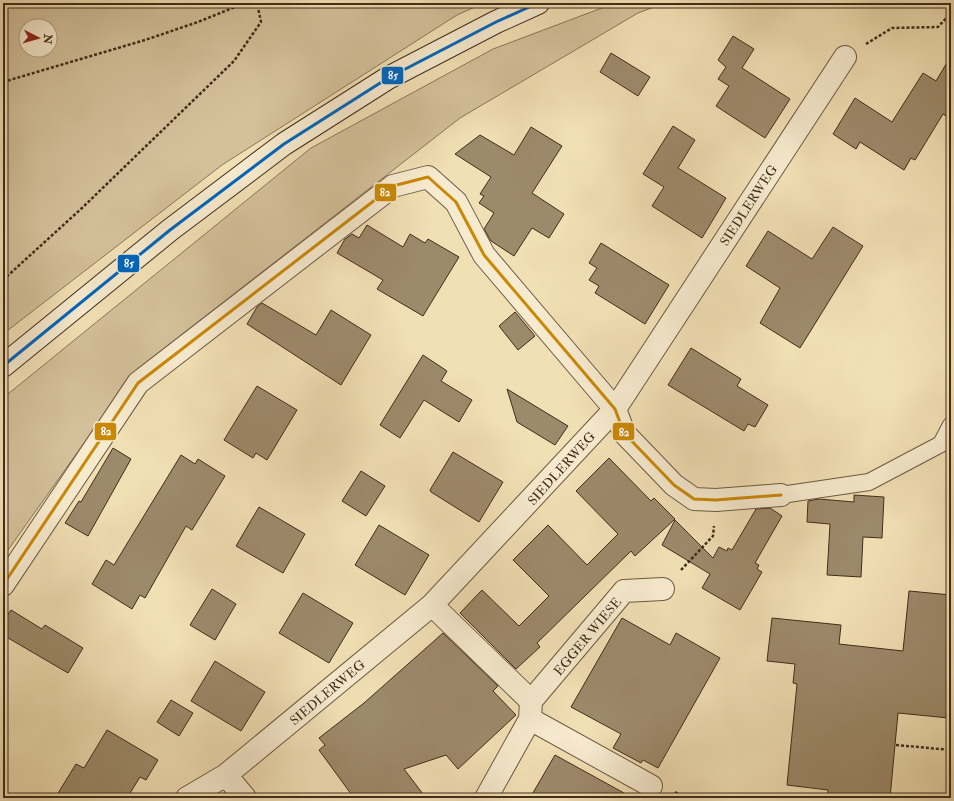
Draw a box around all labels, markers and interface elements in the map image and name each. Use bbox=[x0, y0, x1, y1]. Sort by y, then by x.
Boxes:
north arrow bbox=[18, 18, 58, 58]
text: N bbox=[40, 32, 55, 46]
line badge: 85 bbox=[381, 66, 404, 85]
text: 85 bbox=[388, 69, 398, 82]
street label: SIEDLERWEG bbox=[717, 162, 781, 249]
line badge: 82 bbox=[374, 183, 397, 202]
text: 82 bbox=[380, 186, 391, 199]
line badge: 85 bbox=[117, 254, 140, 273]
text: 85 bbox=[124, 257, 134, 270]
line badge: 82 bbox=[94, 422, 117, 441]
line badge: 82 bbox=[612, 422, 635, 441]
text: 82 bbox=[101, 425, 112, 438]
text: 82 bbox=[619, 426, 630, 439]
street label: SIEDLERWEG bbox=[525, 429, 599, 509]
street label: EGGER WIESE bbox=[550, 594, 625, 679]
street label: SIEDLERWEG bbox=[287, 657, 369, 729]

